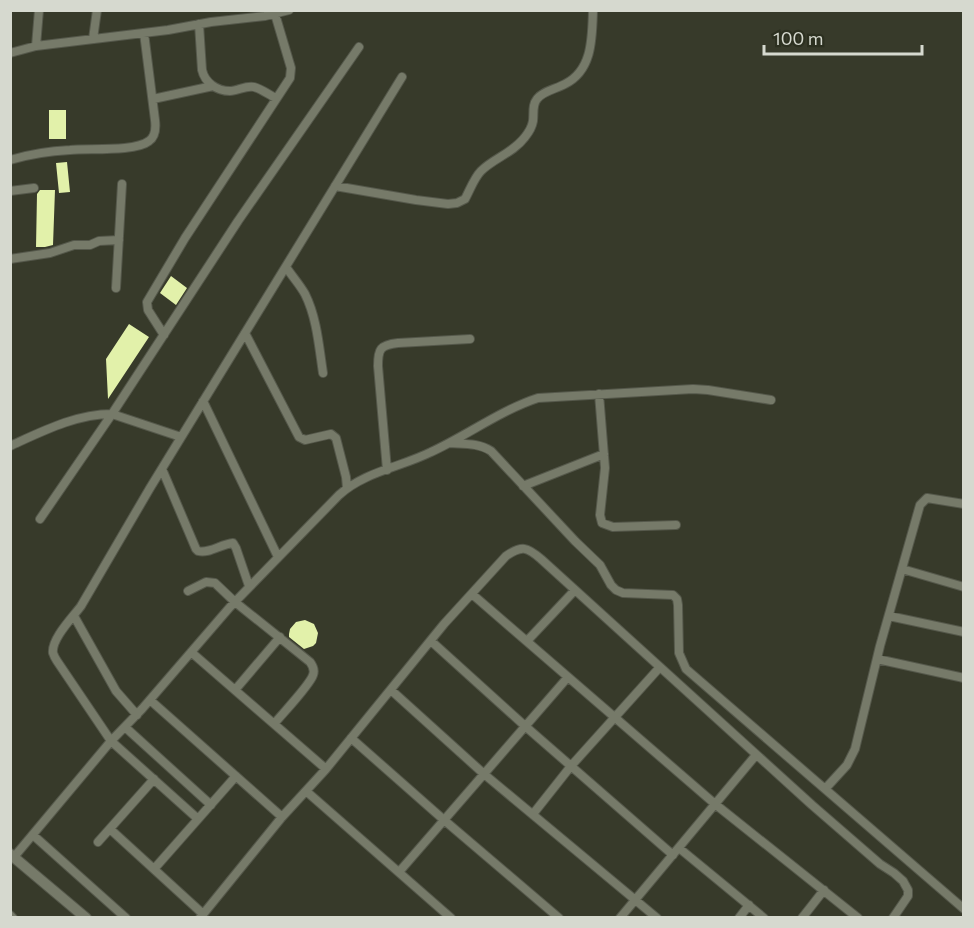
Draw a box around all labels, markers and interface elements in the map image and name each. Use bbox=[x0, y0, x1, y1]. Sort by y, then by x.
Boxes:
scale bar bbox=[764, 18, 922, 56]
text: 100 m bbox=[773, 27, 823, 49]

